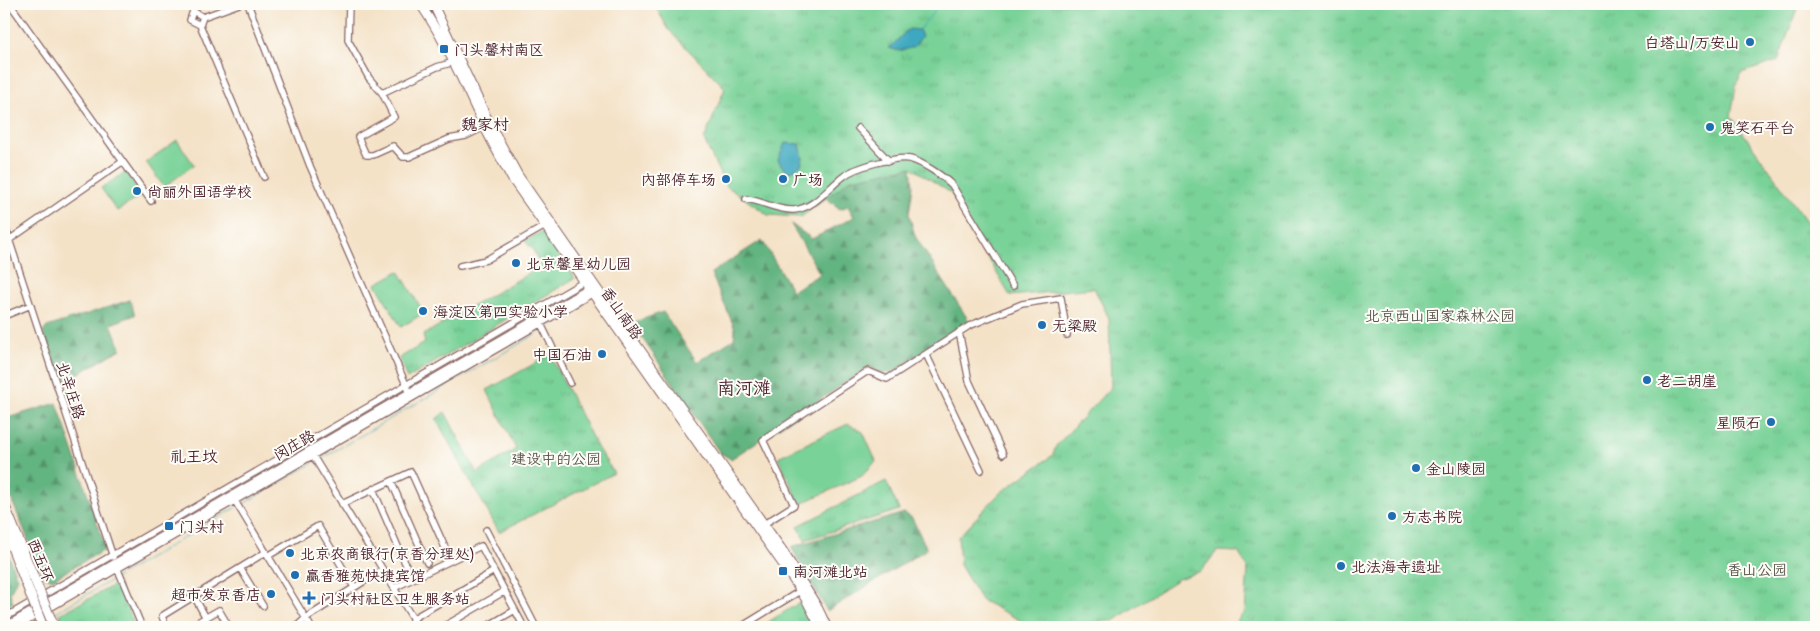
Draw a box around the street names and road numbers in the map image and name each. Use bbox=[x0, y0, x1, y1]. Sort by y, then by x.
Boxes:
street label: 香山南路 bbox=[597, 283, 647, 343]
street label: 北辛庄路 bbox=[53, 359, 89, 421]
street label: 闵庄路 bbox=[270, 426, 318, 464]
street label: 西五环 bbox=[24, 536, 58, 584]

